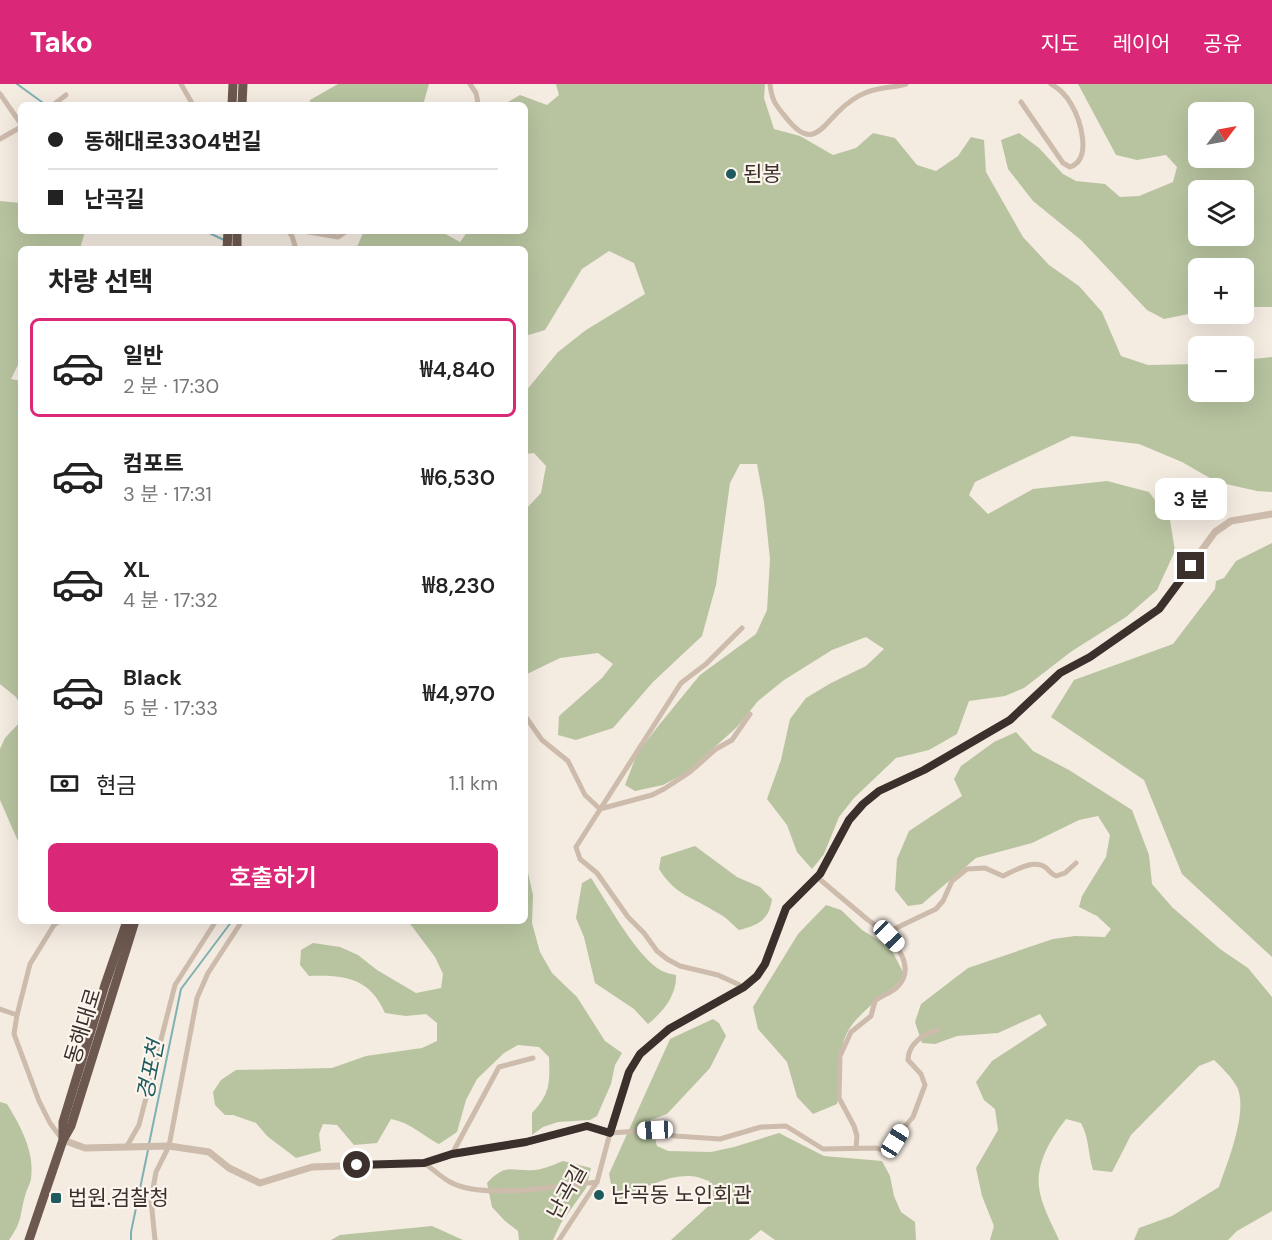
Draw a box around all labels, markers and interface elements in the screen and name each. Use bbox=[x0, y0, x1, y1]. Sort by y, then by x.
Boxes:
text: Tako bbox=[30, 24, 93, 61]
text: 지도 bbox=[1041, 30, 1079, 58]
text: 레이어 bbox=[1112, 30, 1170, 58]
text: 공유 bbox=[1203, 30, 1242, 58]
north arrow bbox=[1188, 102, 1254, 168]
map controls bbox=[1188, 102, 1254, 402]
text: 동해대로3304번길 bbox=[84, 127, 262, 156]
place label: 된봉 bbox=[743, 160, 782, 188]
marker: 된봉 bbox=[724, 167, 738, 181]
button: layers bbox=[1188, 180, 1254, 246]
text: 난곡길 bbox=[84, 185, 145, 214]
button: + bbox=[1188, 258, 1254, 324]
text: 차량 선택 bbox=[48, 264, 154, 299]
button: − bbox=[1188, 336, 1254, 402]
icon: car bbox=[51, 341, 105, 395]
text: 일반 bbox=[123, 341, 163, 370]
text: ₩4,840 bbox=[420, 355, 495, 384]
text: 2 분 · 17:30 bbox=[123, 373, 219, 399]
icon: car bbox=[51, 449, 105, 503]
text: 컴포트 bbox=[123, 449, 184, 478]
text: ₩6,530 bbox=[421, 463, 495, 492]
callout: 3 분 bbox=[1155, 479, 1227, 521]
text: 3 분 · 17:31 bbox=[123, 481, 212, 507]
text: 3 분 bbox=[1173, 486, 1209, 512]
route end bbox=[1177, 552, 1204, 579]
text: XL bbox=[123, 555, 150, 584]
icon: car bbox=[51, 557, 105, 611]
text: ₩8,230 bbox=[422, 571, 495, 600]
text: 4 분 · 17:32 bbox=[123, 587, 218, 613]
text: Black bbox=[123, 663, 182, 692]
icon: car bbox=[51, 665, 105, 719]
text: ₩4,970 bbox=[423, 679, 495, 708]
text: 5 분 · 17:33 bbox=[123, 695, 218, 721]
icon: cash bbox=[48, 767, 81, 800]
text: 1.1 km bbox=[449, 770, 498, 796]
text: 현금 bbox=[96, 771, 136, 800]
button: 호출하기 bbox=[48, 843, 498, 912]
car bbox=[870, 917, 908, 955]
street label: 동해대로 bbox=[58, 985, 108, 1067]
water label: 경포천 bbox=[130, 1035, 171, 1103]
car bbox=[637, 1120, 673, 1140]
car bbox=[878, 1121, 912, 1161]
route start bbox=[343, 1151, 370, 1178]
street label: 난곡길 bbox=[541, 1160, 593, 1224]
place label: 난곡동 노인회관 bbox=[611, 1181, 752, 1209]
place label: 법원.검찰청 bbox=[68, 1184, 169, 1212]
marker: 난곡동 노인회관 bbox=[592, 1188, 606, 1202]
marker: 법원.검찰청 bbox=[49, 1191, 63, 1205]

